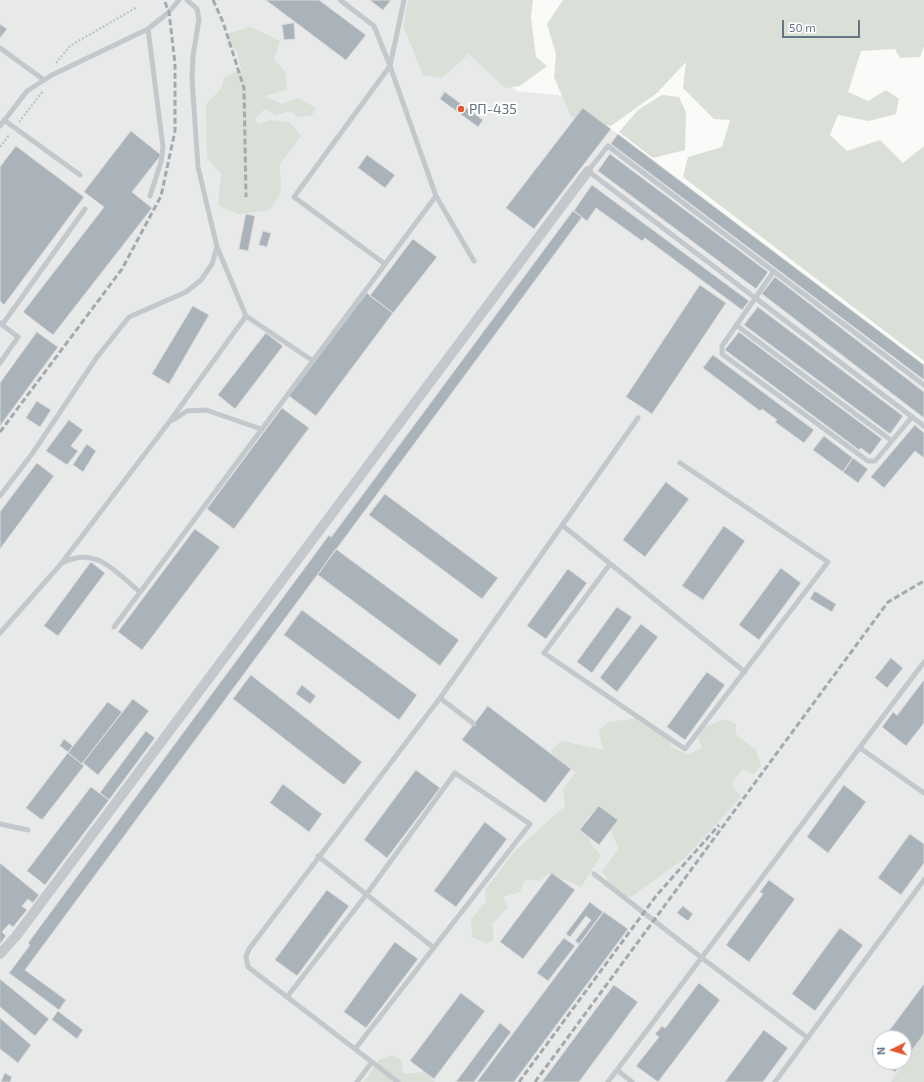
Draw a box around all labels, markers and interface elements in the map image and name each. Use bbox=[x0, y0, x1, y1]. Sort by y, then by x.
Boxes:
scale bar bbox=[784, 12, 862, 38]
text: 50 m bbox=[789, 20, 816, 34]
place label: РП-435 bbox=[469, 101, 517, 117]
marker: РП-435 bbox=[456, 104, 466, 114]
north arrow bbox=[872, 1030, 912, 1070]
text: N bbox=[874, 1046, 887, 1056]

